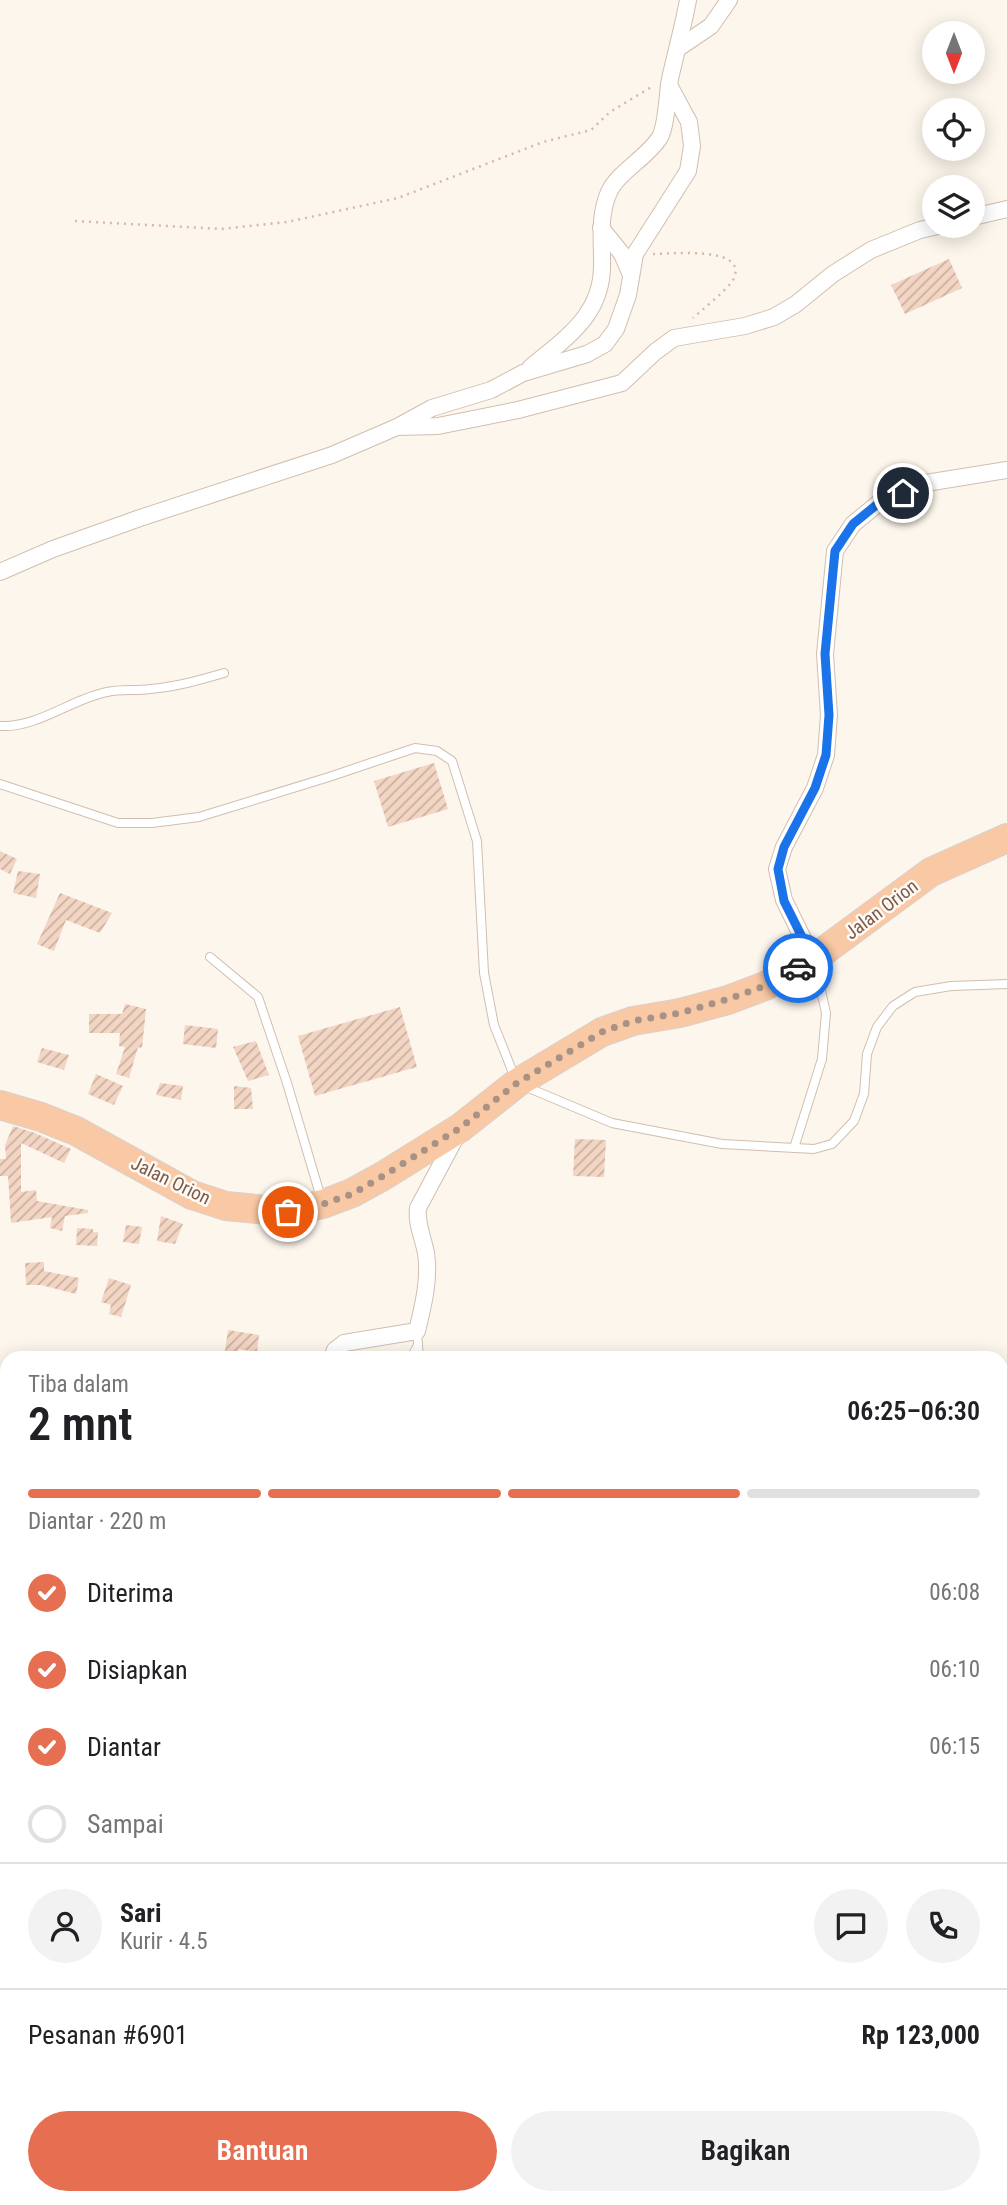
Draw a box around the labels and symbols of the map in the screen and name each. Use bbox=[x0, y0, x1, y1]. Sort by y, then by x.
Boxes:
north arrow bbox=[922, 21, 985, 84]
pin bbox=[873, 463, 933, 523]
street label: Jalan Orion bbox=[840, 874, 922, 944]
courier bbox=[763, 933, 833, 1003]
street label: Jalan Orion bbox=[127, 1151, 214, 1210]
pin bbox=[258, 1182, 318, 1242]

